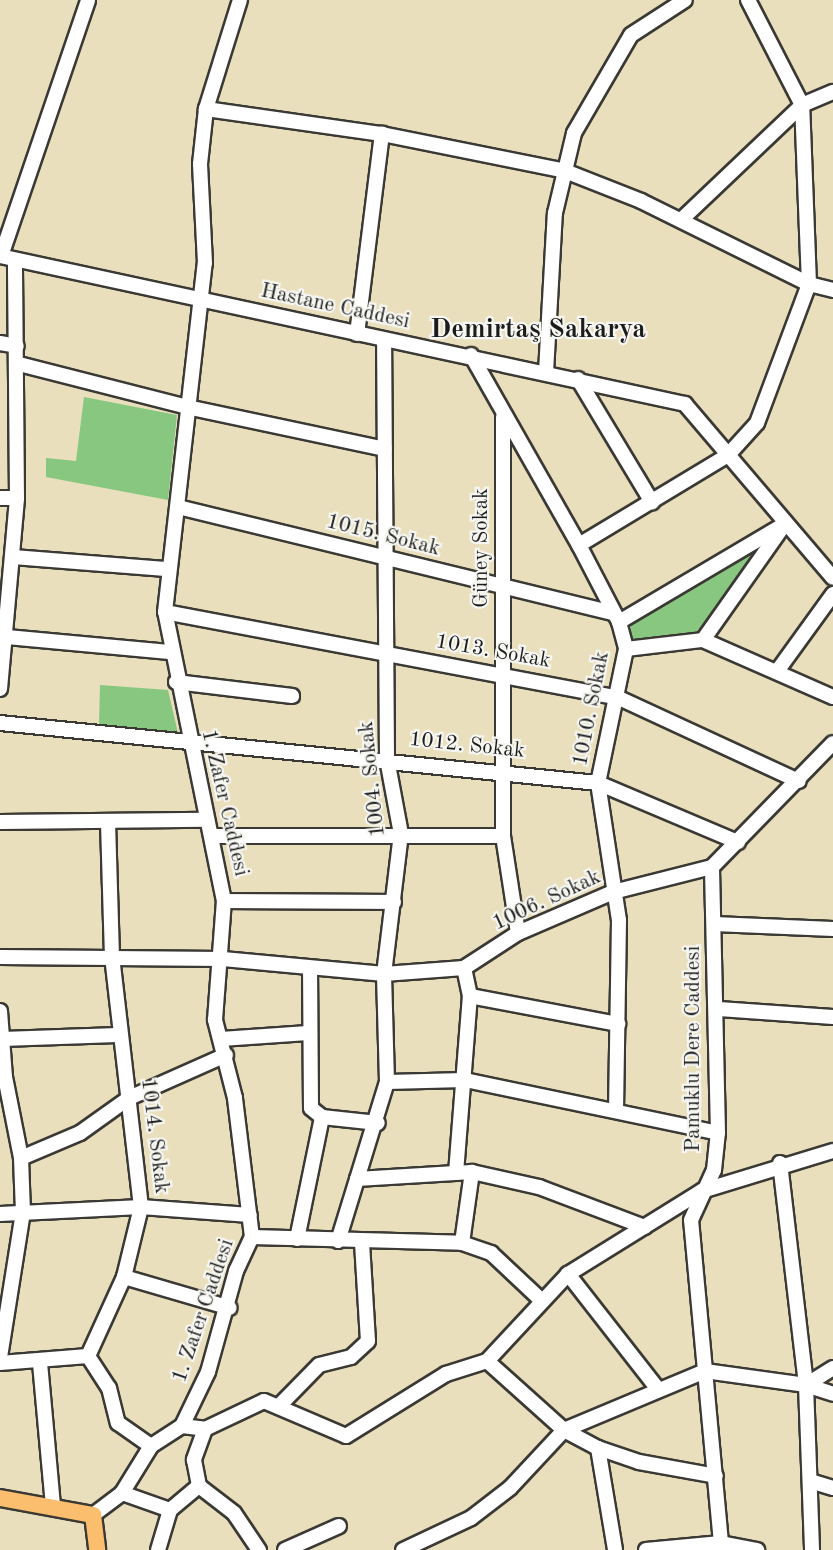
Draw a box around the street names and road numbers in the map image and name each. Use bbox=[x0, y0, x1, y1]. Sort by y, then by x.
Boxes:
street label: Hastane Caddesi bbox=[258, 279, 412, 335]
street label: Güney Sokak bbox=[469, 488, 495, 608]
street label: 1015. Sokak bbox=[324, 510, 442, 562]
street label: 1013. Sokak bbox=[434, 630, 552, 674]
street label: 1010. Sokak bbox=[569, 650, 615, 768]
street label: 1004. Sokak bbox=[354, 720, 392, 838]
street label: 1. Zafer Caddesi bbox=[195, 727, 253, 879]
street label: 1012. Sokak bbox=[408, 727, 526, 765]
street label: 1006. Sokak bbox=[489, 865, 605, 937]
street label: Pamuklu Dere Caddesi bbox=[681, 946, 707, 1152]
street label: 1014. Sokak bbox=[134, 1077, 174, 1195]
street label: 1. Zafer Caddesi bbox=[168, 1236, 240, 1386]

